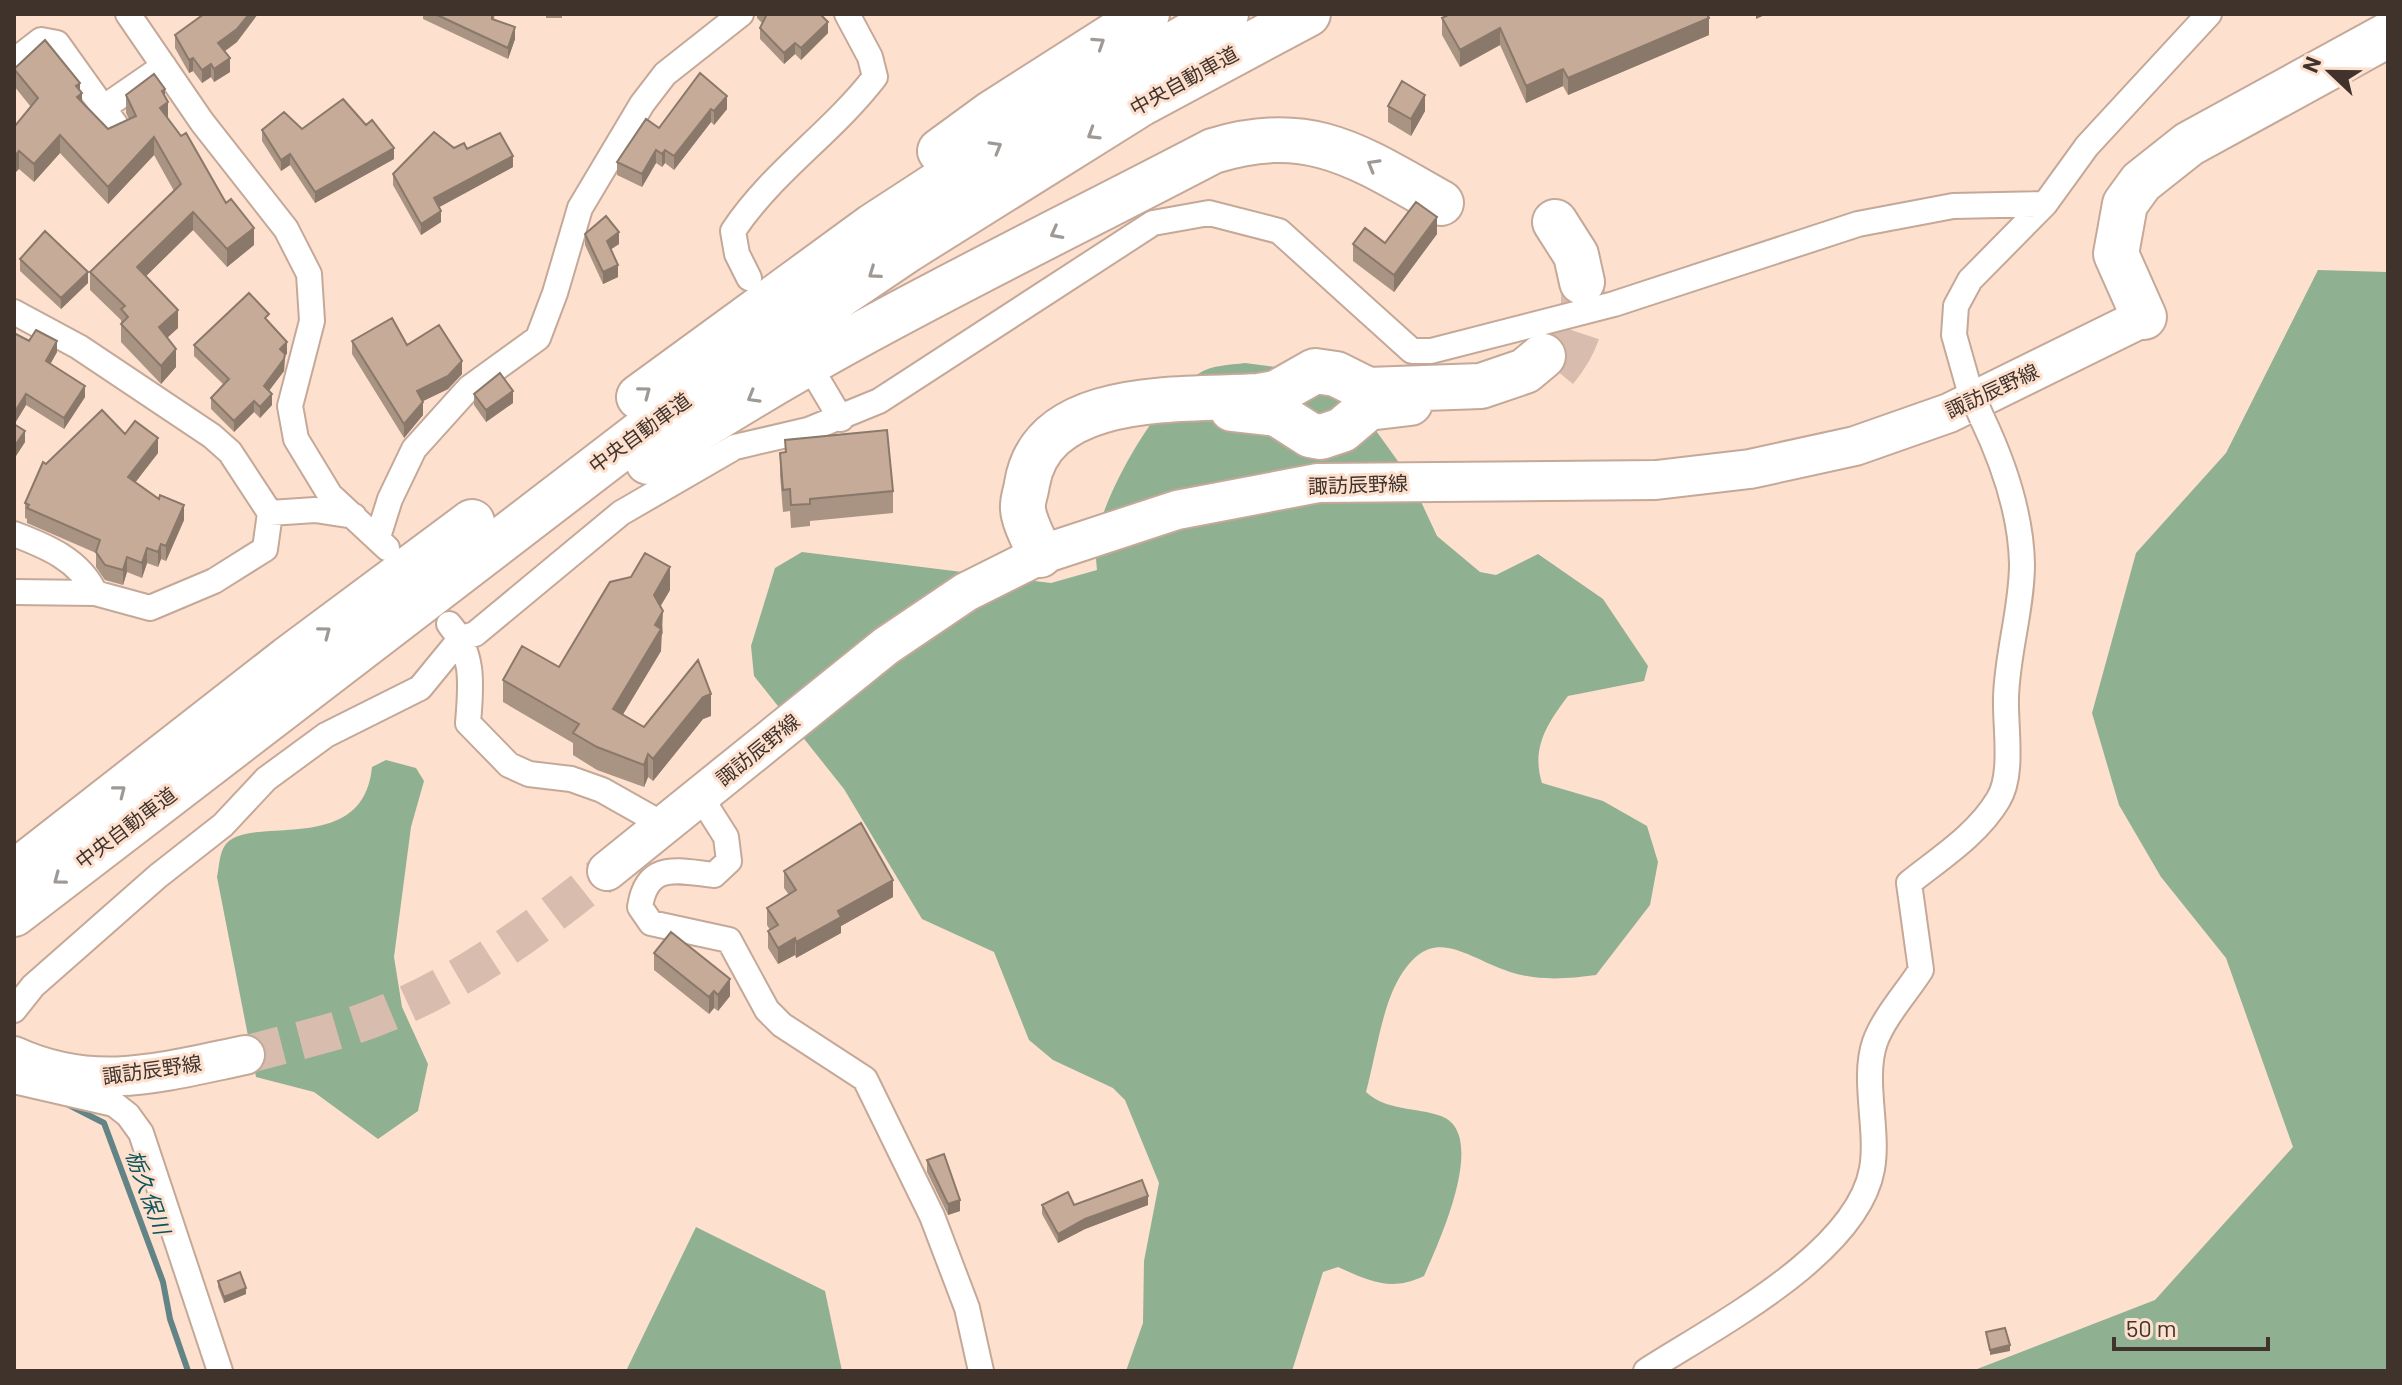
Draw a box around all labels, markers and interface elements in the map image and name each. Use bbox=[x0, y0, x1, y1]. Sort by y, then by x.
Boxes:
north arrow bbox=[2290, 32, 2370, 112]
one-way arrow bbox=[1090, 38, 1104, 53]
street label: 中央自動車道 bbox=[1125, 41, 1242, 120]
text: N bbox=[2296, 52, 2325, 76]
one-way arrow bbox=[1087, 124, 1102, 139]
one-way arrow bbox=[987, 141, 1002, 157]
one-way arrow bbox=[1367, 159, 1382, 175]
one-way arrow bbox=[1049, 224, 1064, 239]
one-way arrow bbox=[868, 263, 882, 278]
street label: 諏訪辰野線 bbox=[1941, 358, 2042, 422]
street label: 中央自動車道 bbox=[584, 387, 695, 477]
one-way arrow bbox=[747, 387, 762, 403]
one-way arrow bbox=[637, 388, 651, 402]
street label: 諏訪辰野線 bbox=[1308, 470, 1408, 498]
one-way arrow bbox=[316, 627, 331, 641]
street label: 諏訪辰野線 bbox=[711, 708, 804, 790]
street label: 中央自動車道 bbox=[70, 782, 181, 873]
one-way arrow bbox=[111, 786, 125, 801]
one-way arrow bbox=[53, 870, 68, 884]
street label: 諏訪辰野線 bbox=[101, 1050, 203, 1088]
water label: 栃久保川 bbox=[122, 1146, 177, 1239]
scale bar bbox=[2114, 1301, 2268, 1351]
text: 50 m bbox=[2126, 1313, 2177, 1342]

